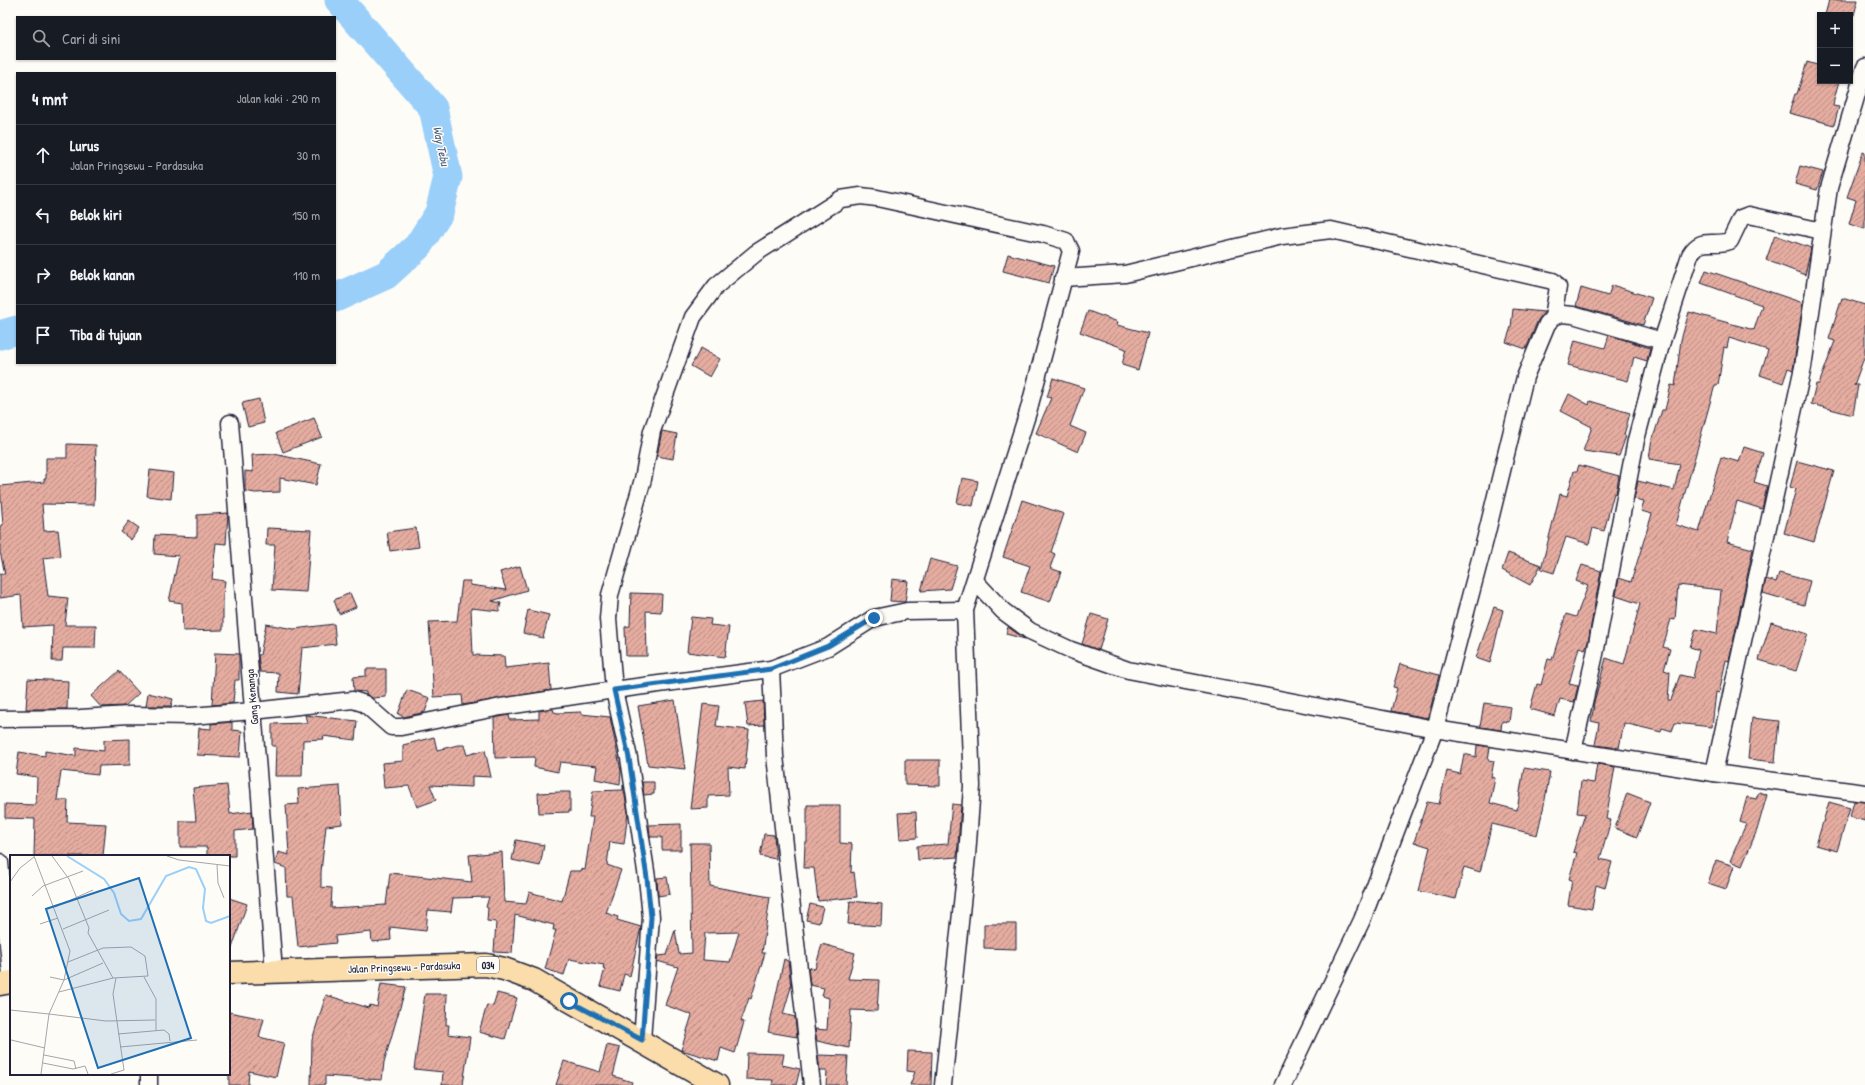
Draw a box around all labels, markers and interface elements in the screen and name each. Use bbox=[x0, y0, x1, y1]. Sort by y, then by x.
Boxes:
map controls bbox=[1817, 12, 1853, 84]
button: + bbox=[1817, 12, 1853, 48]
search box bbox=[16, 16, 336, 60]
icon: search bbox=[30, 27, 52, 49]
text: Cari di sini bbox=[62, 28, 121, 49]
button: − bbox=[1817, 48, 1853, 84]
text: 4 mnt bbox=[32, 87, 67, 110]
text: Jalan kaki · 290 m bbox=[237, 89, 320, 107]
water label: Way Tebu bbox=[429, 125, 454, 168]
text: Lurus bbox=[70, 135, 99, 156]
icon: ahead bbox=[32, 144, 54, 166]
text: 30 m bbox=[297, 146, 320, 164]
text: Jalan Pringsewu - Pardasuka bbox=[70, 156, 203, 174]
icon: left bbox=[32, 204, 54, 226]
text: Belok kiri bbox=[70, 204, 122, 225]
text: 150 m bbox=[292, 206, 320, 224]
icon: right bbox=[32, 264, 54, 286]
text: Belok kanan bbox=[70, 264, 135, 285]
text: 110 m bbox=[293, 266, 320, 284]
icon: arrive bbox=[32, 324, 54, 346]
text: Tiba di tujuan bbox=[70, 324, 142, 345]
route end bbox=[865, 609, 883, 627]
street label: Gang Kenanga bbox=[243, 668, 261, 725]
inset map bbox=[10, 855, 230, 1075]
road number: 034 bbox=[477, 957, 499, 973]
street label: Jalan Pringsewu - Pardasuka bbox=[348, 958, 461, 976]
route start bbox=[560, 992, 578, 1010]

